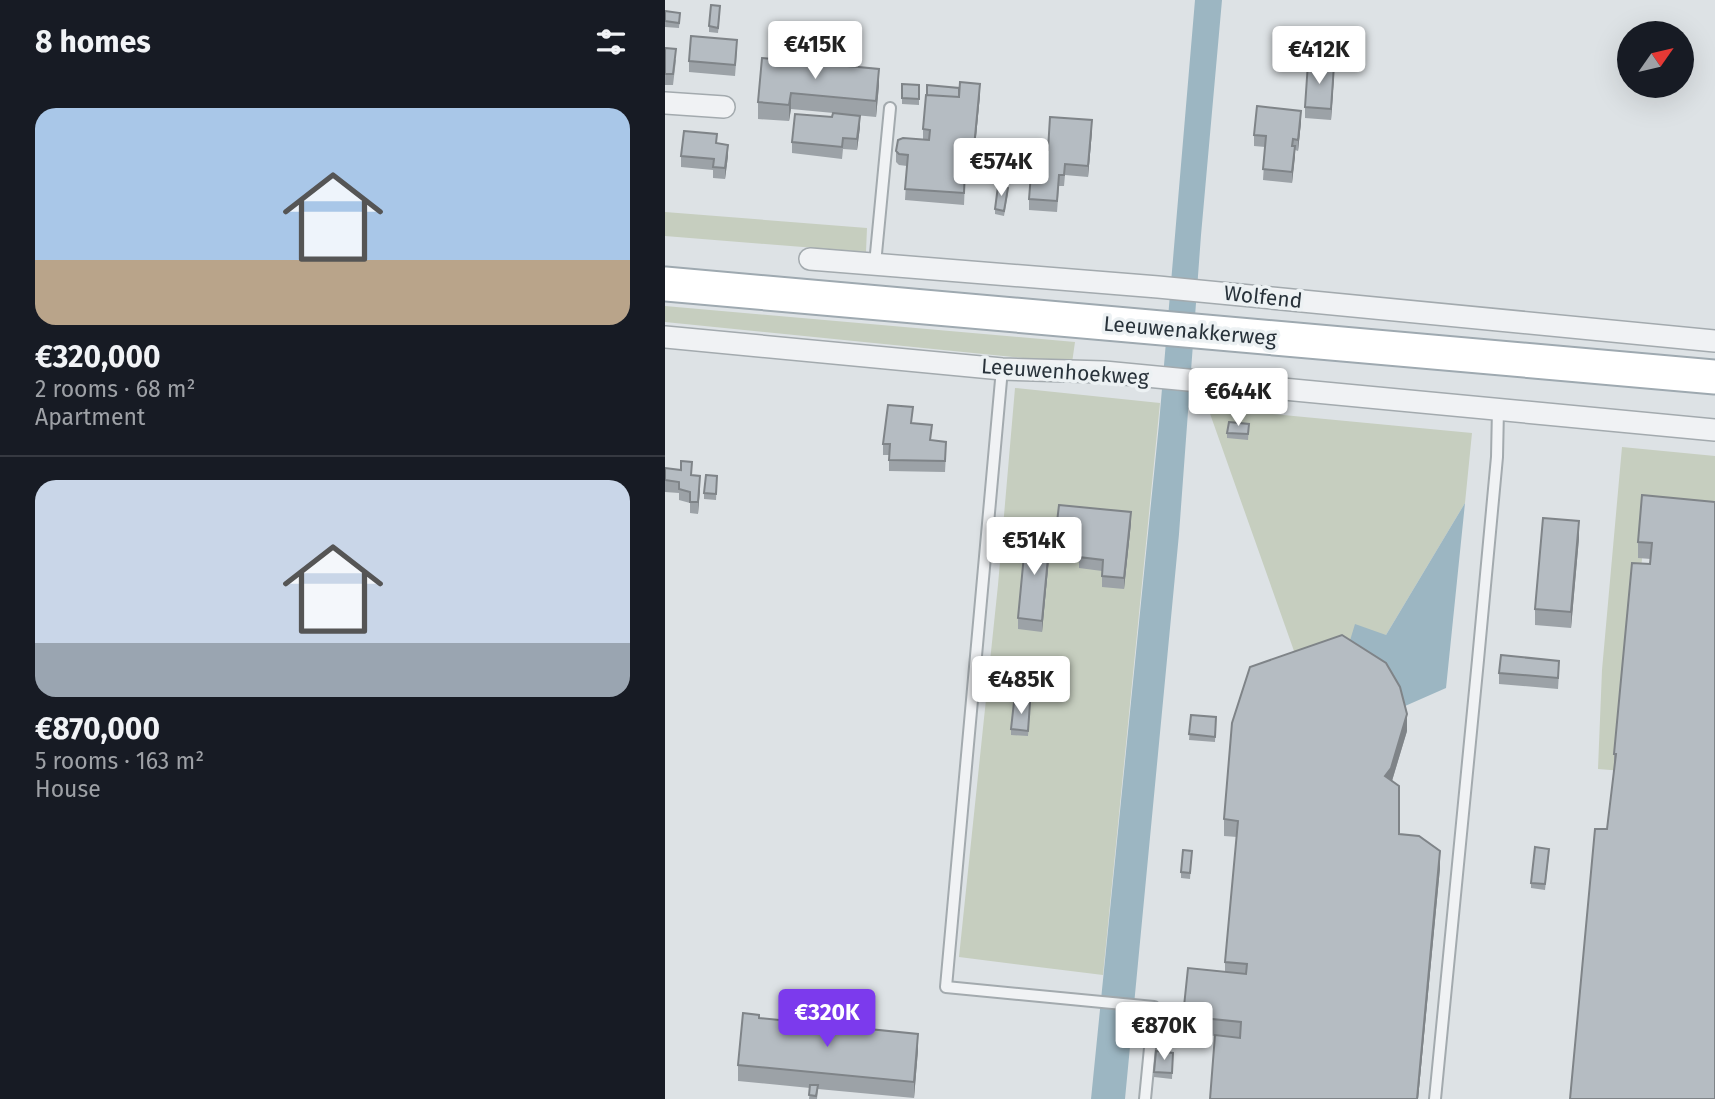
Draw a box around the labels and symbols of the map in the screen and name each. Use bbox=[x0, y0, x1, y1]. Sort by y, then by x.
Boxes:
north arrow bbox=[1617, 21, 1694, 98]
pin: €415K bbox=[766, 22, 864, 81]
pin: €412K bbox=[1270, 27, 1368, 86]
pin: €574K bbox=[952, 138, 1050, 198]
street label: Wolfend bbox=[1223, 280, 1303, 314]
street label: Leeuwenakkerweg bbox=[1102, 310, 1278, 352]
street label: Leeuwenhoekweg bbox=[980, 353, 1150, 391]
pin: €644K bbox=[1189, 368, 1287, 428]
pin: €514K bbox=[985, 518, 1083, 577]
pin: €485K bbox=[972, 656, 1070, 716]
pin: €320K bbox=[778, 990, 876, 1049]
pin: €870K bbox=[1115, 1002, 1213, 1062]

